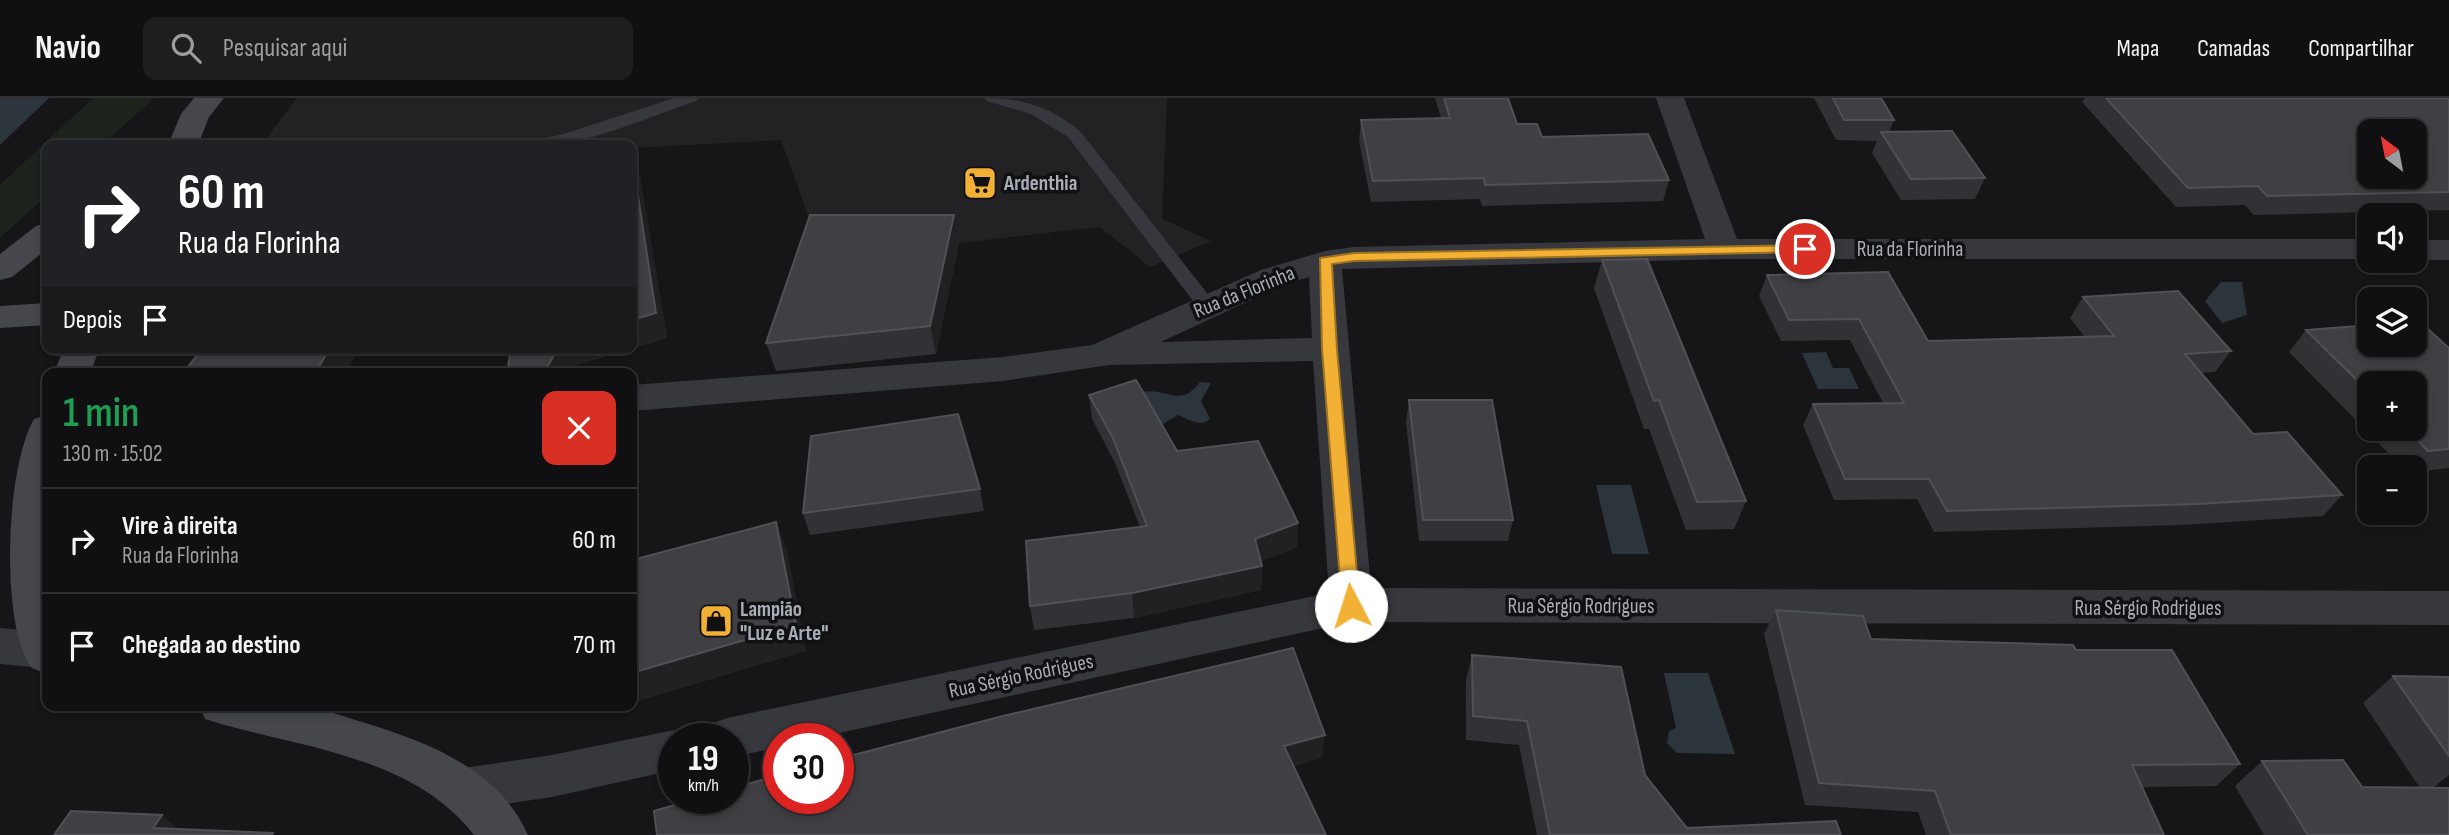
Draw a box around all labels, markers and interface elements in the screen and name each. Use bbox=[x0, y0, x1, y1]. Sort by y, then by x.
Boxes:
search box bbox=[143, 17, 633, 80]
text: Navio bbox=[35, 28, 101, 68]
icon: search bbox=[167, 29, 205, 67]
text: Pesquisar aqui bbox=[223, 33, 347, 64]
text: Mapa bbox=[2117, 34, 2159, 63]
text: Camadas bbox=[2197, 34, 2270, 63]
text: Compartilhar bbox=[2308, 34, 2414, 63]
north arrow bbox=[2357, 119, 2427, 189]
map controls bbox=[2357, 119, 2427, 525]
text: 60 m bbox=[178, 164, 265, 223]
supermarket icon: Ardenthia bbox=[961, 164, 999, 202]
icon: right bbox=[63, 168, 154, 259]
place label: Ardenthia bbox=[1003, 171, 1077, 196]
button: sound bbox=[2357, 203, 2427, 273]
pin bbox=[1775, 219, 1835, 279]
text: Rua da Florinha bbox=[178, 224, 341, 263]
icon: arrive bbox=[1786, 230, 1824, 268]
street label: Rua da Florinha bbox=[1857, 237, 1963, 262]
street label: Rua da Florinha bbox=[1190, 260, 1298, 324]
button: layers bbox=[2357, 287, 2427, 357]
icon: arrive bbox=[136, 301, 174, 339]
text: Depois bbox=[63, 305, 122, 336]
button: + bbox=[2357, 371, 2427, 441]
text: 1 min bbox=[63, 388, 139, 439]
button: close bbox=[542, 391, 616, 465]
text: 130 m · 15:02 bbox=[63, 440, 163, 468]
button: − bbox=[2357, 455, 2427, 525]
text: Vire à direita bbox=[122, 511, 238, 542]
icon: right bbox=[63, 522, 101, 560]
text: 60 m bbox=[572, 525, 616, 556]
text: Rua da Florinha bbox=[122, 542, 239, 570]
position arrow bbox=[1314, 569, 1388, 643]
street label: Rua Sérgio Rodrigues bbox=[1507, 594, 1655, 619]
street label: Rua Sérgio Rodrigues bbox=[2074, 596, 2222, 621]
place label: Lampião "Luz e Arte" bbox=[740, 597, 828, 646]
shop icon: Lampião "Luz e Arte" bbox=[697, 602, 735, 640]
icon: arrive bbox=[63, 627, 101, 665]
text: Chegada ao destino bbox=[122, 630, 301, 661]
text: 70 m bbox=[573, 630, 616, 661]
street label: Rua Sérgio Rodrigues bbox=[946, 648, 1096, 704]
speed limit sign: 30 bbox=[763, 723, 854, 814]
text: 19 bbox=[688, 738, 719, 781]
text: km/h bbox=[688, 775, 719, 796]

